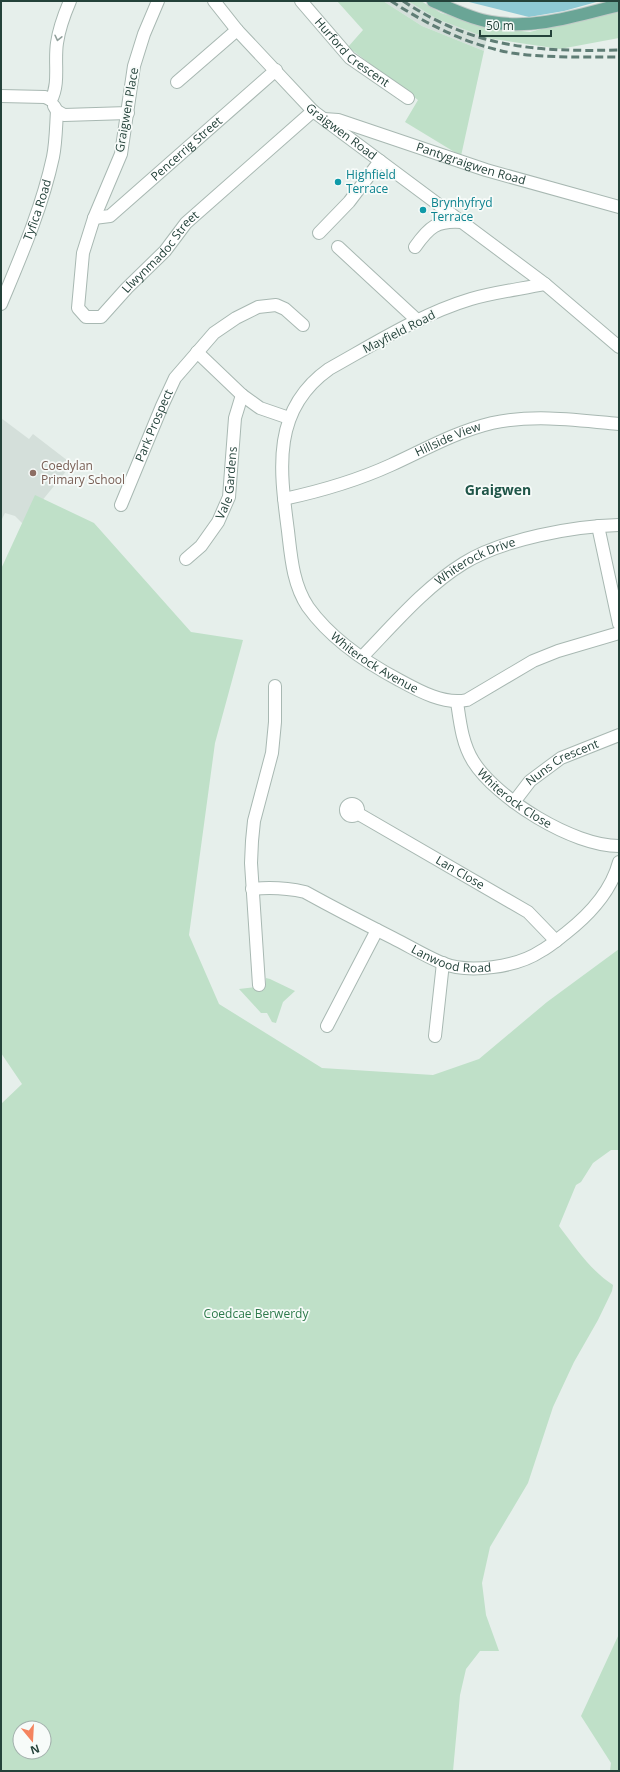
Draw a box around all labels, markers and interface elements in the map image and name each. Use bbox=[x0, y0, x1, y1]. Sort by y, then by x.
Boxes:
scale bar bbox=[480, 12, 551, 38]
street label: Hurford Crescent bbox=[311, 14, 393, 91]
text: 50 m bbox=[486, 17, 514, 34]
one-way arrow bbox=[54, 34, 63, 41]
street label: Graigwen Place bbox=[111, 66, 142, 154]
street label: Graigwen Road bbox=[302, 99, 380, 164]
street label: Pencerrig Street bbox=[147, 112, 226, 184]
street label: Pantygraigwen Road bbox=[414, 138, 528, 189]
place label: Highfield Terrace bbox=[346, 166, 396, 197]
street label: Tyfica Road bbox=[19, 177, 55, 243]
marker: Highfield Terrace bbox=[333, 177, 343, 187]
place label: Brynhyfryd Terrace bbox=[431, 194, 493, 225]
marker: Brynhyfryd Terrace bbox=[418, 205, 428, 215]
street label: Llwynmadoc Street bbox=[118, 207, 202, 296]
street label: Mayfield Road bbox=[360, 306, 438, 357]
street label: Park Prospect bbox=[131, 386, 177, 464]
street label: Hillside View bbox=[412, 417, 483, 460]
street label: Vale Gardens bbox=[211, 446, 241, 522]
place label: Coedylan Primary School bbox=[41, 457, 125, 488]
marker: Coedylan Primary School bbox=[28, 468, 38, 478]
district label: Graigwen bbox=[465, 480, 531, 499]
street label: Whiterock Drive bbox=[431, 533, 518, 589]
street label: Whiterock Avenue bbox=[327, 628, 422, 697]
street label: Nuns Crescent bbox=[522, 735, 601, 789]
street label: Whiterock Close bbox=[474, 764, 555, 832]
street label: Lan Close bbox=[433, 851, 488, 893]
street label: Lanwood Road bbox=[408, 940, 492, 976]
park label: Coedcae Berwerdy bbox=[204, 1305, 309, 1322]
north arrow bbox=[12, 1720, 52, 1760]
text: N bbox=[29, 1741, 42, 1759]

